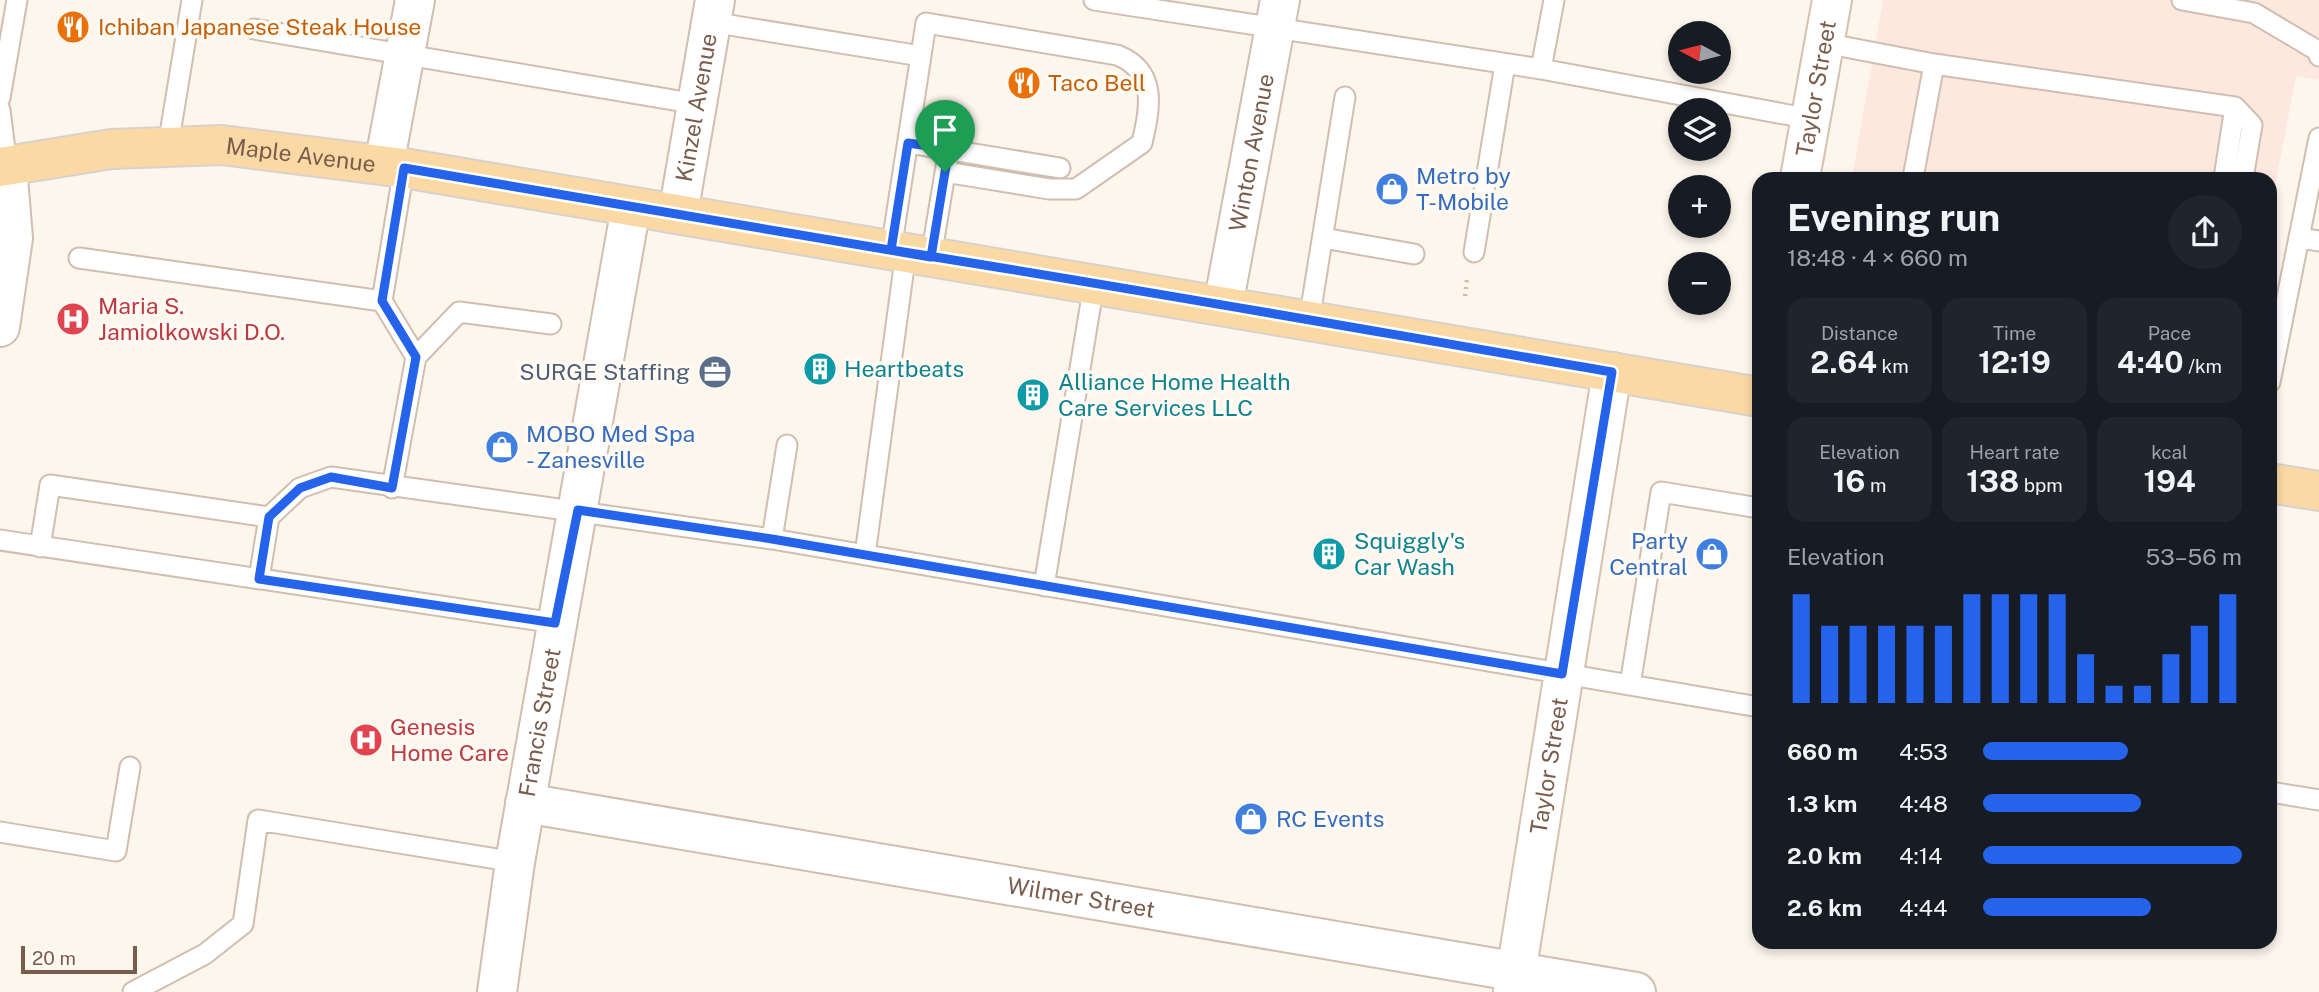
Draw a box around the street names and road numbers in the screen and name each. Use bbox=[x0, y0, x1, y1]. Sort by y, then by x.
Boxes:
street label: Taylor Street bbox=[1790, 18, 1841, 159]
street label: Kinzel Avenue bbox=[670, 31, 722, 184]
street label: Winton Avenue bbox=[1223, 71, 1279, 234]
street label: Maple Avenue bbox=[224, 132, 377, 177]
street label: Francis Street bbox=[513, 646, 566, 799]
street label: Taylor Street bbox=[1524, 695, 1573, 836]
street label: Wilmer Street bbox=[1005, 871, 1157, 923]

